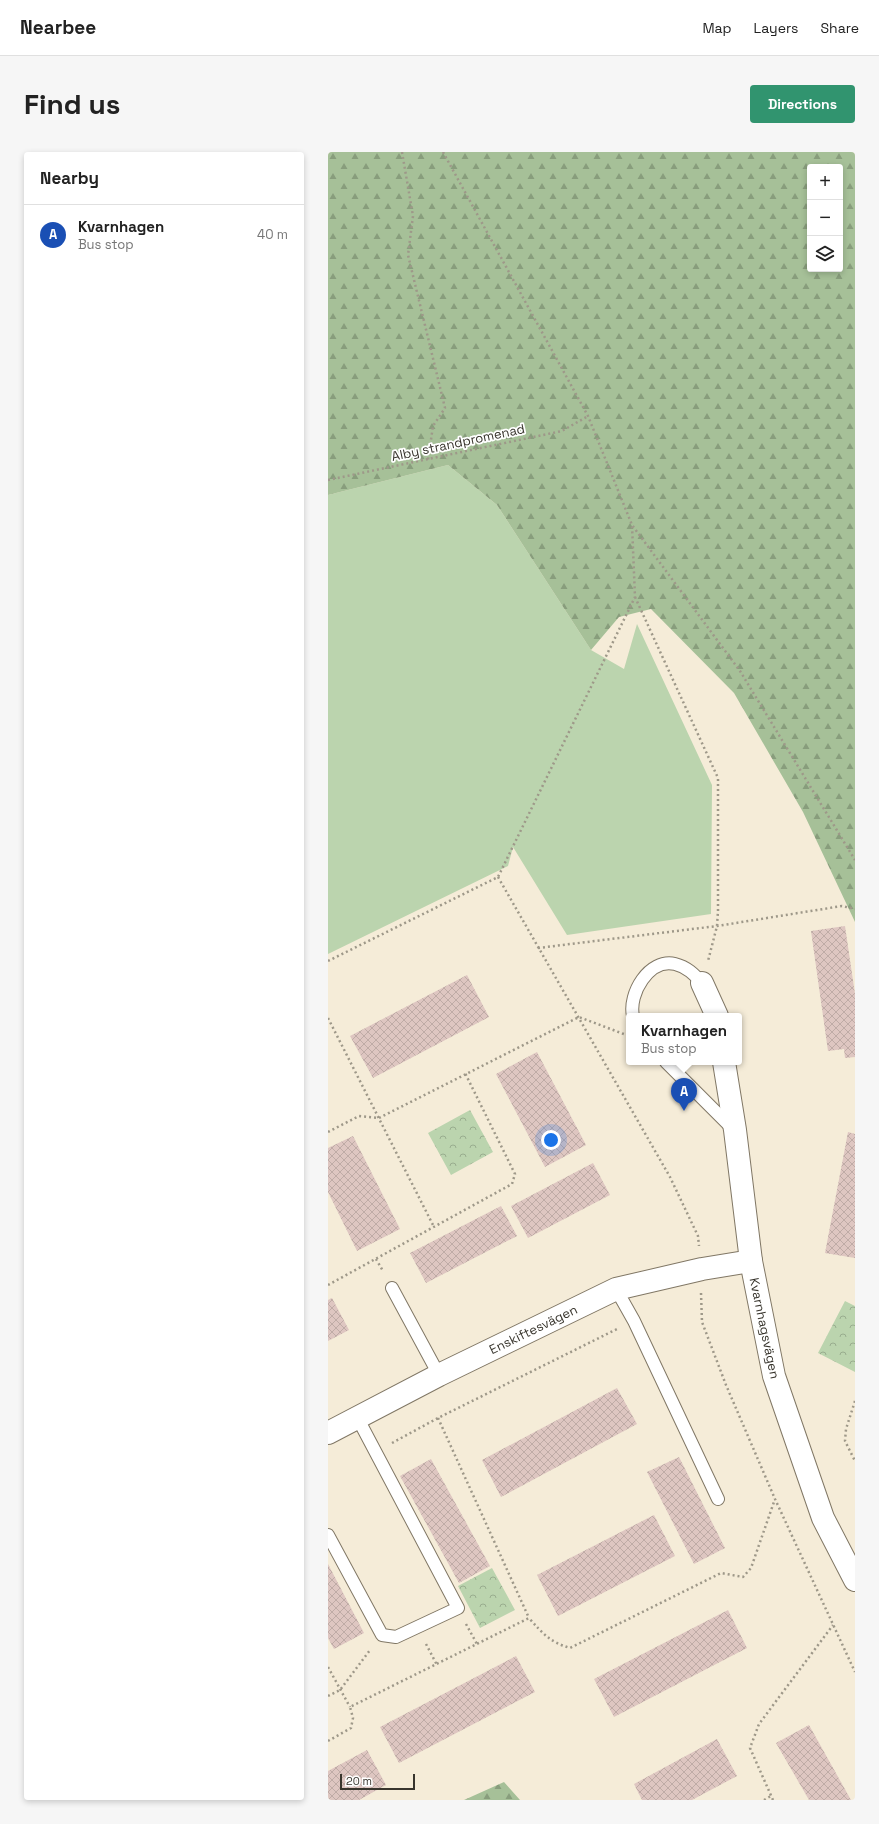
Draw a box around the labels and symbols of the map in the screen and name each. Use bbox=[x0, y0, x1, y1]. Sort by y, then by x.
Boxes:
street label: Alby strandpromenad bbox=[390, 420, 526, 465]
pin: A bbox=[671, 1078, 697, 1111]
your location bbox=[541, 1130, 561, 1150]
street label: Kvarnhagsvägen bbox=[745, 1276, 784, 1380]
street label: Enskiftesvägen bbox=[486, 1301, 580, 1358]
scale bar bbox=[340, 1772, 415, 1791]

